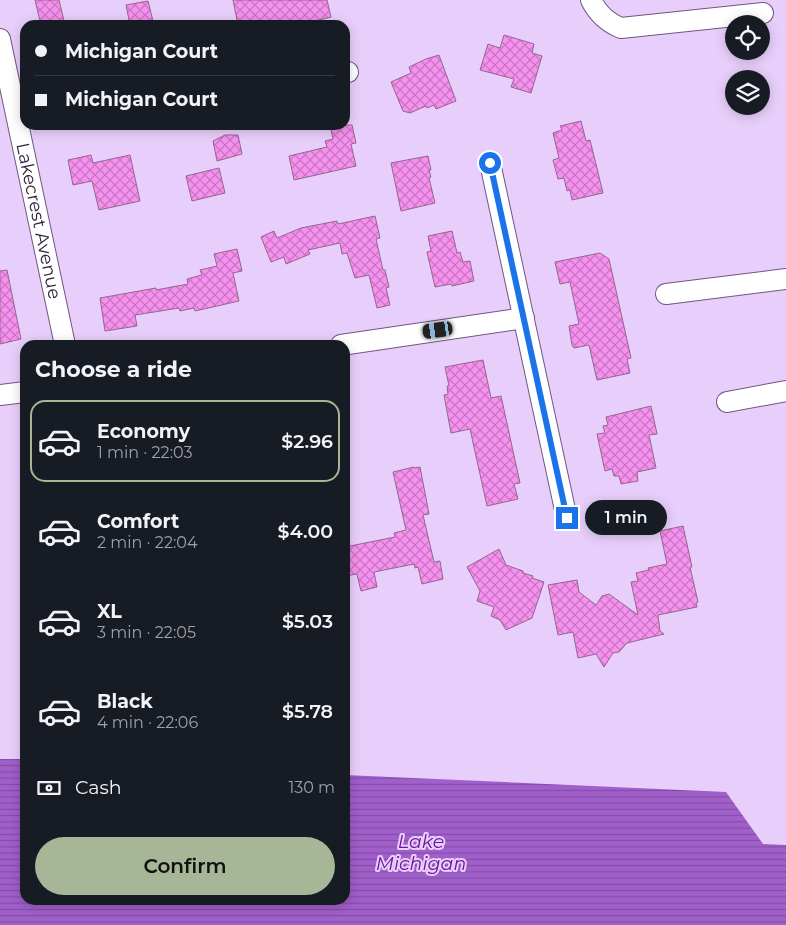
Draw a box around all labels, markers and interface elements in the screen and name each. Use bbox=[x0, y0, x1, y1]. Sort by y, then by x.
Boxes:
map controls bbox=[725, 15, 770, 115]
button: locate bbox=[725, 15, 770, 60]
text: Michigan Court bbox=[65, 40, 218, 63]
button: layers bbox=[725, 70, 770, 115]
text: Michigan Court bbox=[65, 88, 218, 111]
street label: Lakecrest Avenue bbox=[11, 141, 66, 301]
route start bbox=[479, 152, 501, 174]
car bbox=[422, 320, 453, 340]
text: Choose a ride bbox=[35, 356, 192, 383]
icon: car bbox=[37, 419, 82, 464]
text: Economy bbox=[97, 420, 190, 443]
text: $2.96 bbox=[281, 430, 333, 453]
text: 1 min · 22:03 bbox=[97, 443, 193, 462]
callout: 1 min bbox=[584, 500, 667, 536]
route end bbox=[556, 507, 578, 529]
text: 1 min bbox=[605, 508, 647, 527]
icon: car bbox=[37, 509, 82, 554]
text: Comfort bbox=[97, 510, 179, 533]
text: $4.00 bbox=[278, 520, 333, 543]
text: 2 min · 22:04 bbox=[97, 533, 198, 552]
icon: car bbox=[37, 599, 82, 644]
text: XL bbox=[97, 600, 122, 623]
text: $5.03 bbox=[282, 610, 333, 633]
text: 3 min · 22:05 bbox=[97, 623, 196, 642]
icon: car bbox=[37, 689, 82, 734]
text: Black bbox=[97, 690, 153, 713]
text: $5.78 bbox=[282, 700, 333, 723]
text: 4 min · 22:06 bbox=[97, 713, 198, 732]
icon: cash bbox=[35, 774, 63, 802]
text: Cash bbox=[75, 776, 122, 799]
text: 130 m bbox=[288, 778, 335, 797]
water label: Lake Michigan bbox=[376, 830, 466, 875]
button: Confirm bbox=[35, 837, 335, 895]

